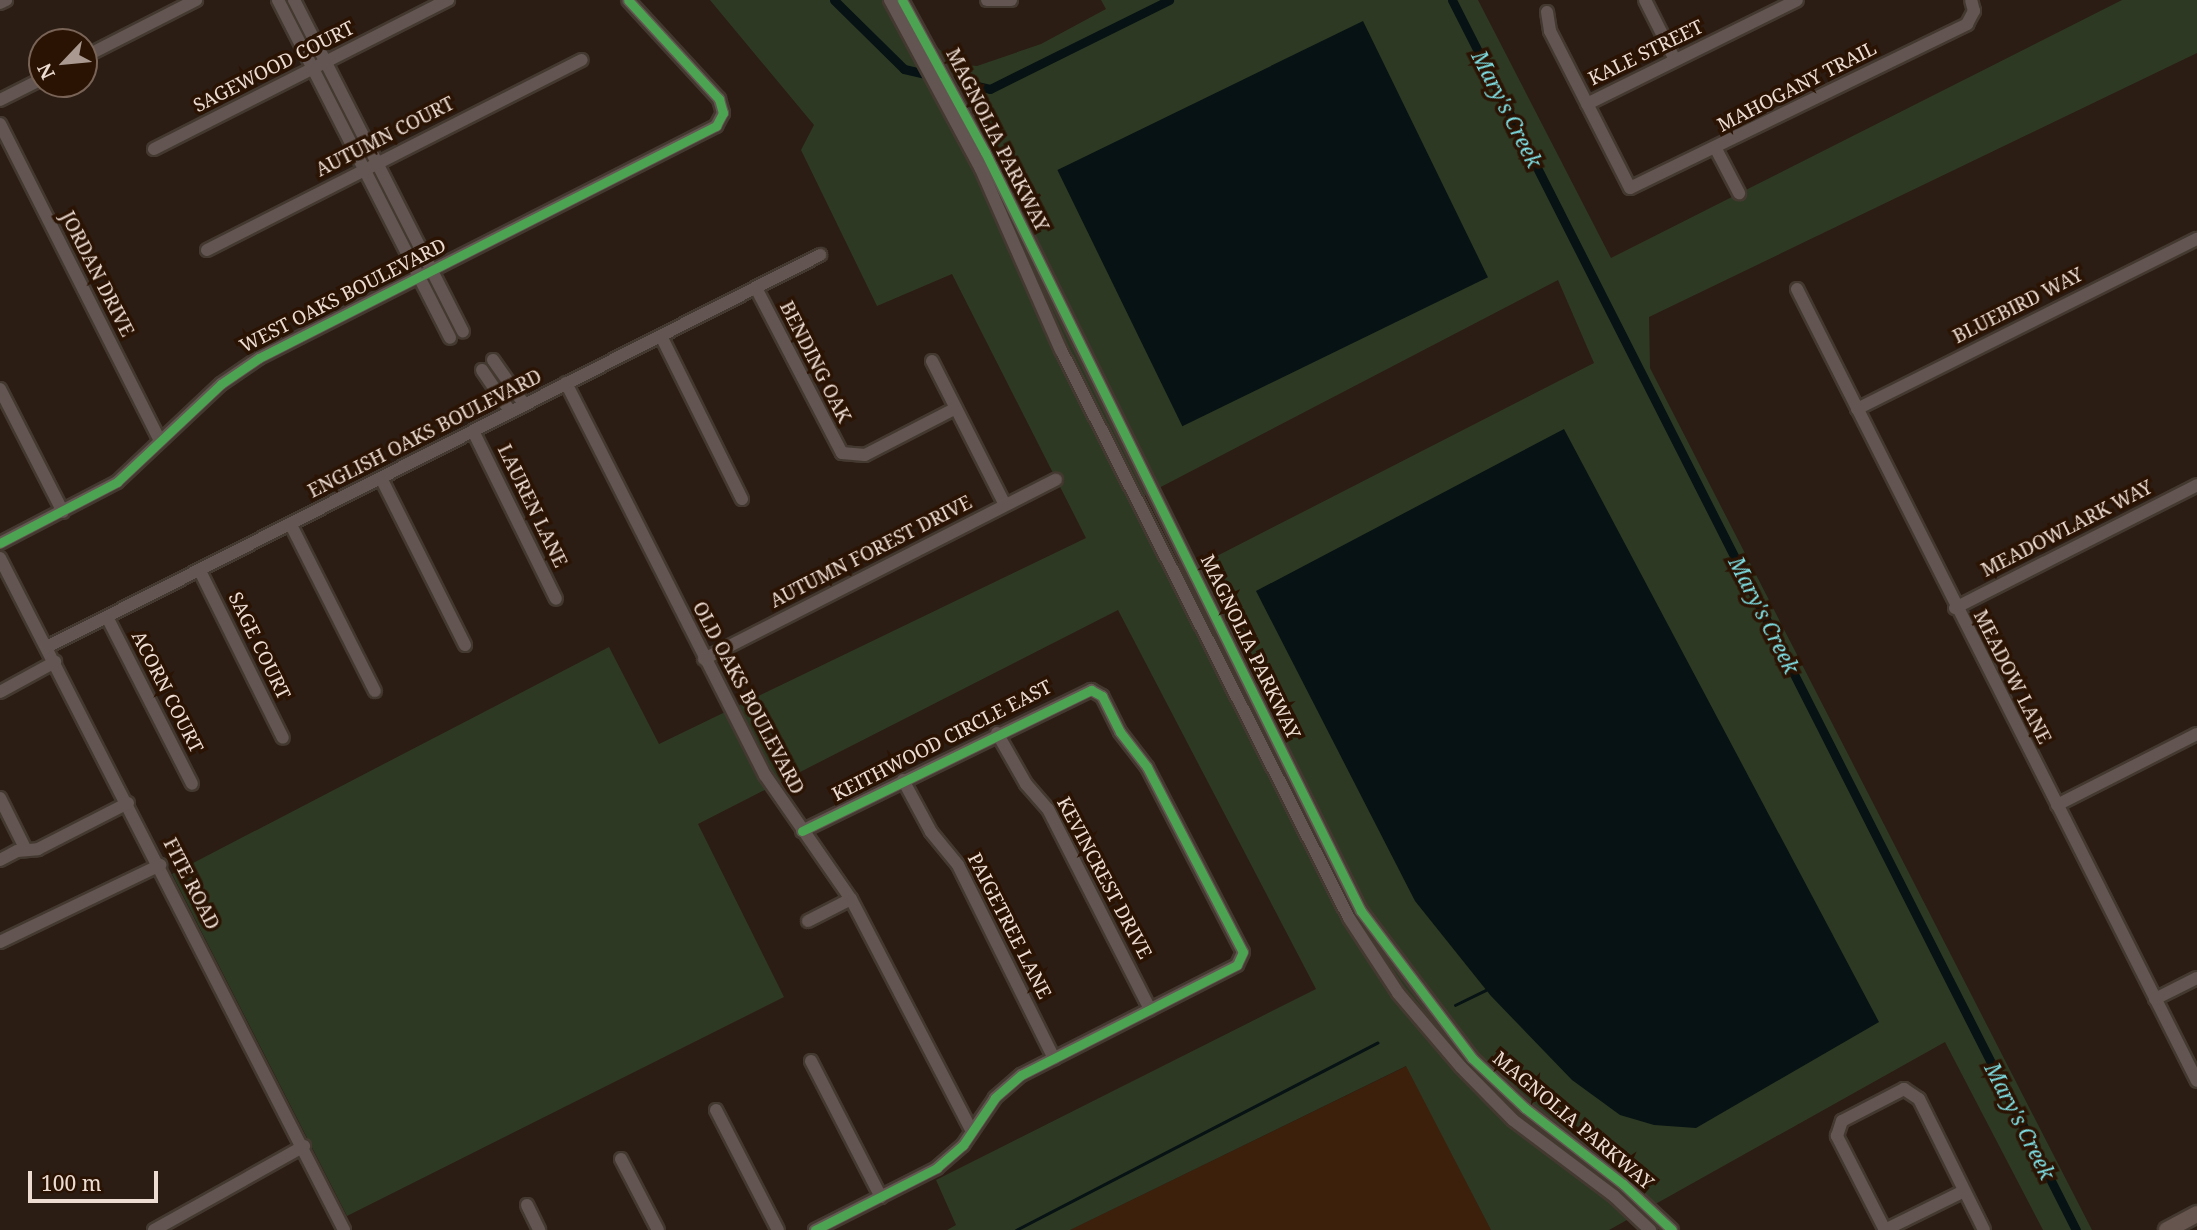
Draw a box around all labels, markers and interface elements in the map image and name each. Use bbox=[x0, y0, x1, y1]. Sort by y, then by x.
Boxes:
street label: KALE STREET bbox=[1585, 15, 1707, 91]
street label: SAGEWOOD COURT bbox=[190, 17, 358, 117]
north arrow bbox=[28, 28, 98, 98]
street label: MAHOGANY TRAIL bbox=[1714, 37, 1880, 137]
street label: MAGNOLIA PARKWAY bbox=[941, 45, 1053, 235]
water label: Mary's Creek bbox=[1467, 46, 1547, 172]
text: N bbox=[31, 59, 61, 84]
street label: AUTUMN COURT bbox=[312, 92, 458, 182]
street label: JORDAN DRIVE bbox=[56, 208, 138, 340]
street label: WEST OAKS BOULEVARD bbox=[236, 234, 450, 358]
street label: BLUEBIRD WAY bbox=[1949, 263, 2087, 349]
street label: BENDING OAK bbox=[775, 298, 855, 426]
street label: ENGLISH OAKS BOULEVARD bbox=[304, 365, 546, 503]
street label: LAUREN LANE bbox=[492, 441, 572, 571]
street label: MEADOWLARK WAY bbox=[1978, 476, 2156, 582]
street label: AUTUMN FOREST DRIVE bbox=[766, 491, 976, 613]
street label: MAGNOLIA PARKWAY bbox=[1195, 551, 1305, 743]
water label: Mary's Creek bbox=[1724, 552, 1804, 678]
street label: SAGE COURT bbox=[223, 589, 295, 703]
street label: OLD OAKS BOULEVARD bbox=[688, 598, 808, 798]
street label: MEADOW LANE bbox=[1968, 606, 2056, 748]
street label: ACORN COURT bbox=[126, 627, 208, 757]
street label: KEITHWOOD CIRCLE EAST bbox=[829, 676, 1055, 806]
street label: KEVINCREST DRIVE bbox=[1052, 793, 1156, 963]
street label: FITE ROAD bbox=[158, 834, 224, 934]
street label: PAIGETREE LANE bbox=[962, 849, 1056, 1003]
street label: MAGNOLIA PARKWAY bbox=[1488, 1047, 1658, 1195]
water label: Mary's Creek bbox=[1980, 1058, 2060, 1184]
scale bar bbox=[32, 1156, 161, 1200]
text: 100 m bbox=[41, 1169, 102, 1197]

